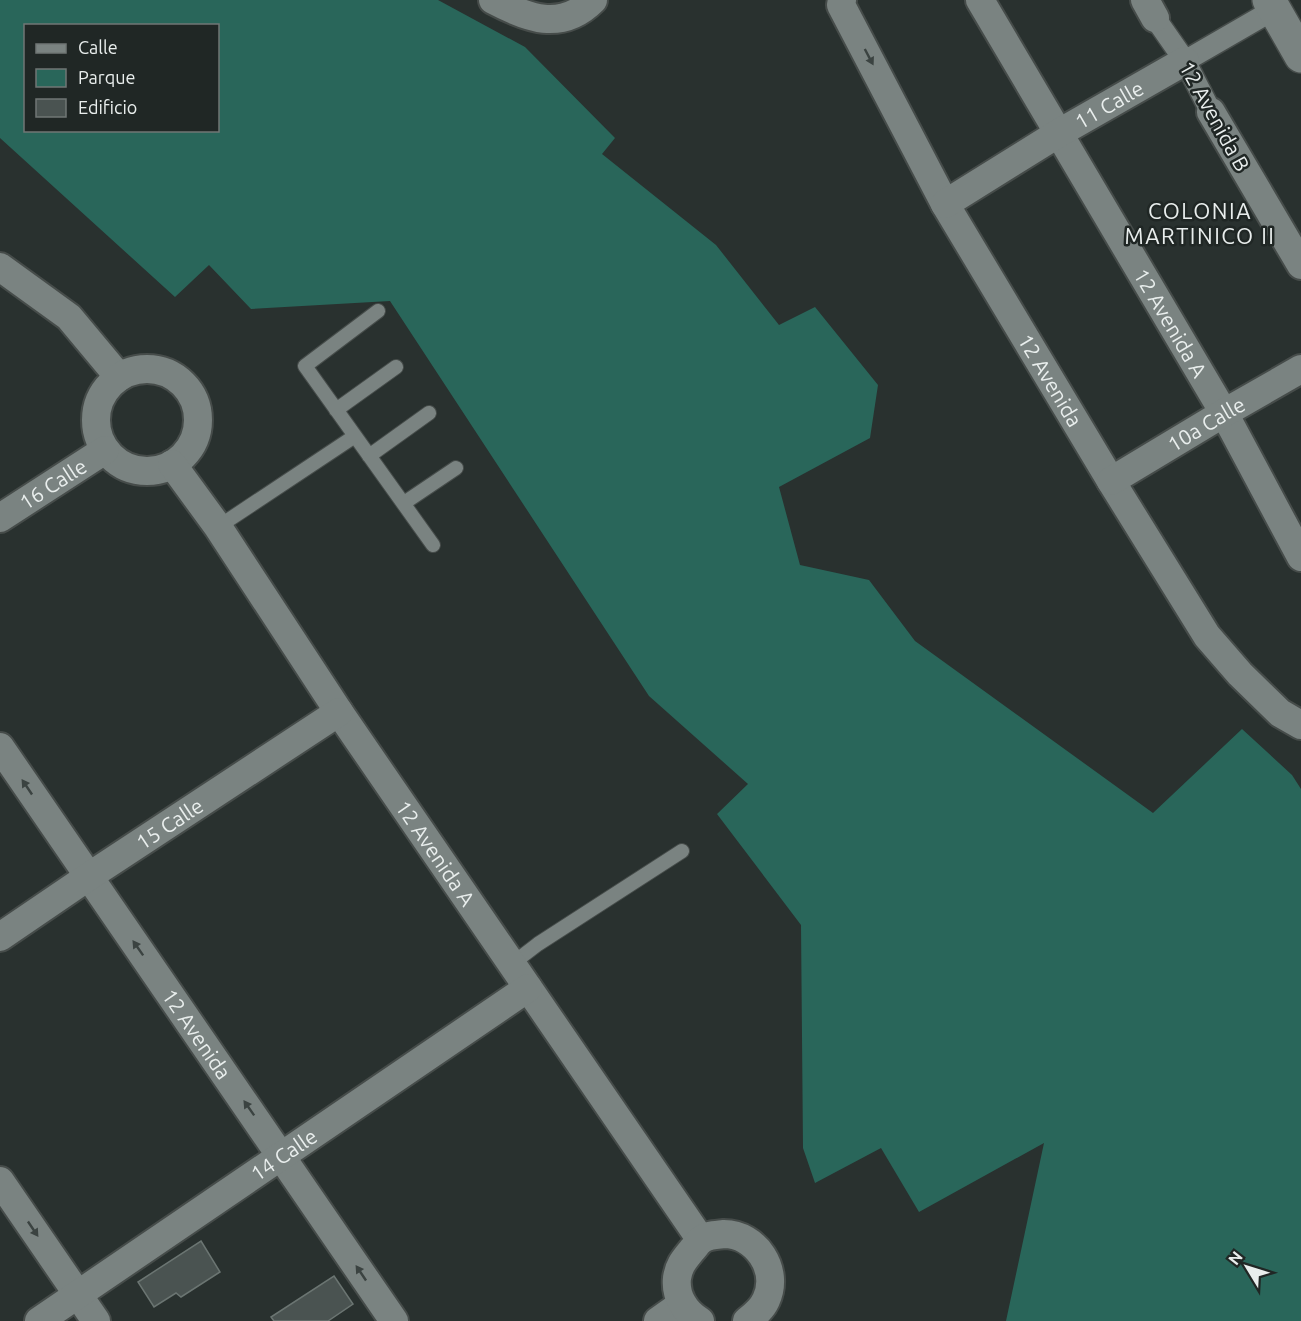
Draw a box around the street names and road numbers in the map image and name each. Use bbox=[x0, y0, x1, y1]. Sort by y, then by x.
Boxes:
street label: 12 Avenida B bbox=[1175, 57, 1255, 175]
street label: 11 Calle bbox=[1071, 75, 1148, 133]
street label: 12 Avenida A bbox=[1129, 264, 1212, 382]
street label: 12 Avenida bbox=[1014, 329, 1088, 431]
street label: 10a Calle bbox=[1163, 392, 1249, 456]
street label: 16 Calle bbox=[15, 453, 91, 514]
street label: 15 Calle bbox=[132, 793, 207, 854]
street label: 12 Avenida A bbox=[391, 796, 480, 911]
street label: 12 Avenida bbox=[158, 984, 236, 1084]
street label: 14 Calle bbox=[246, 1123, 321, 1185]

